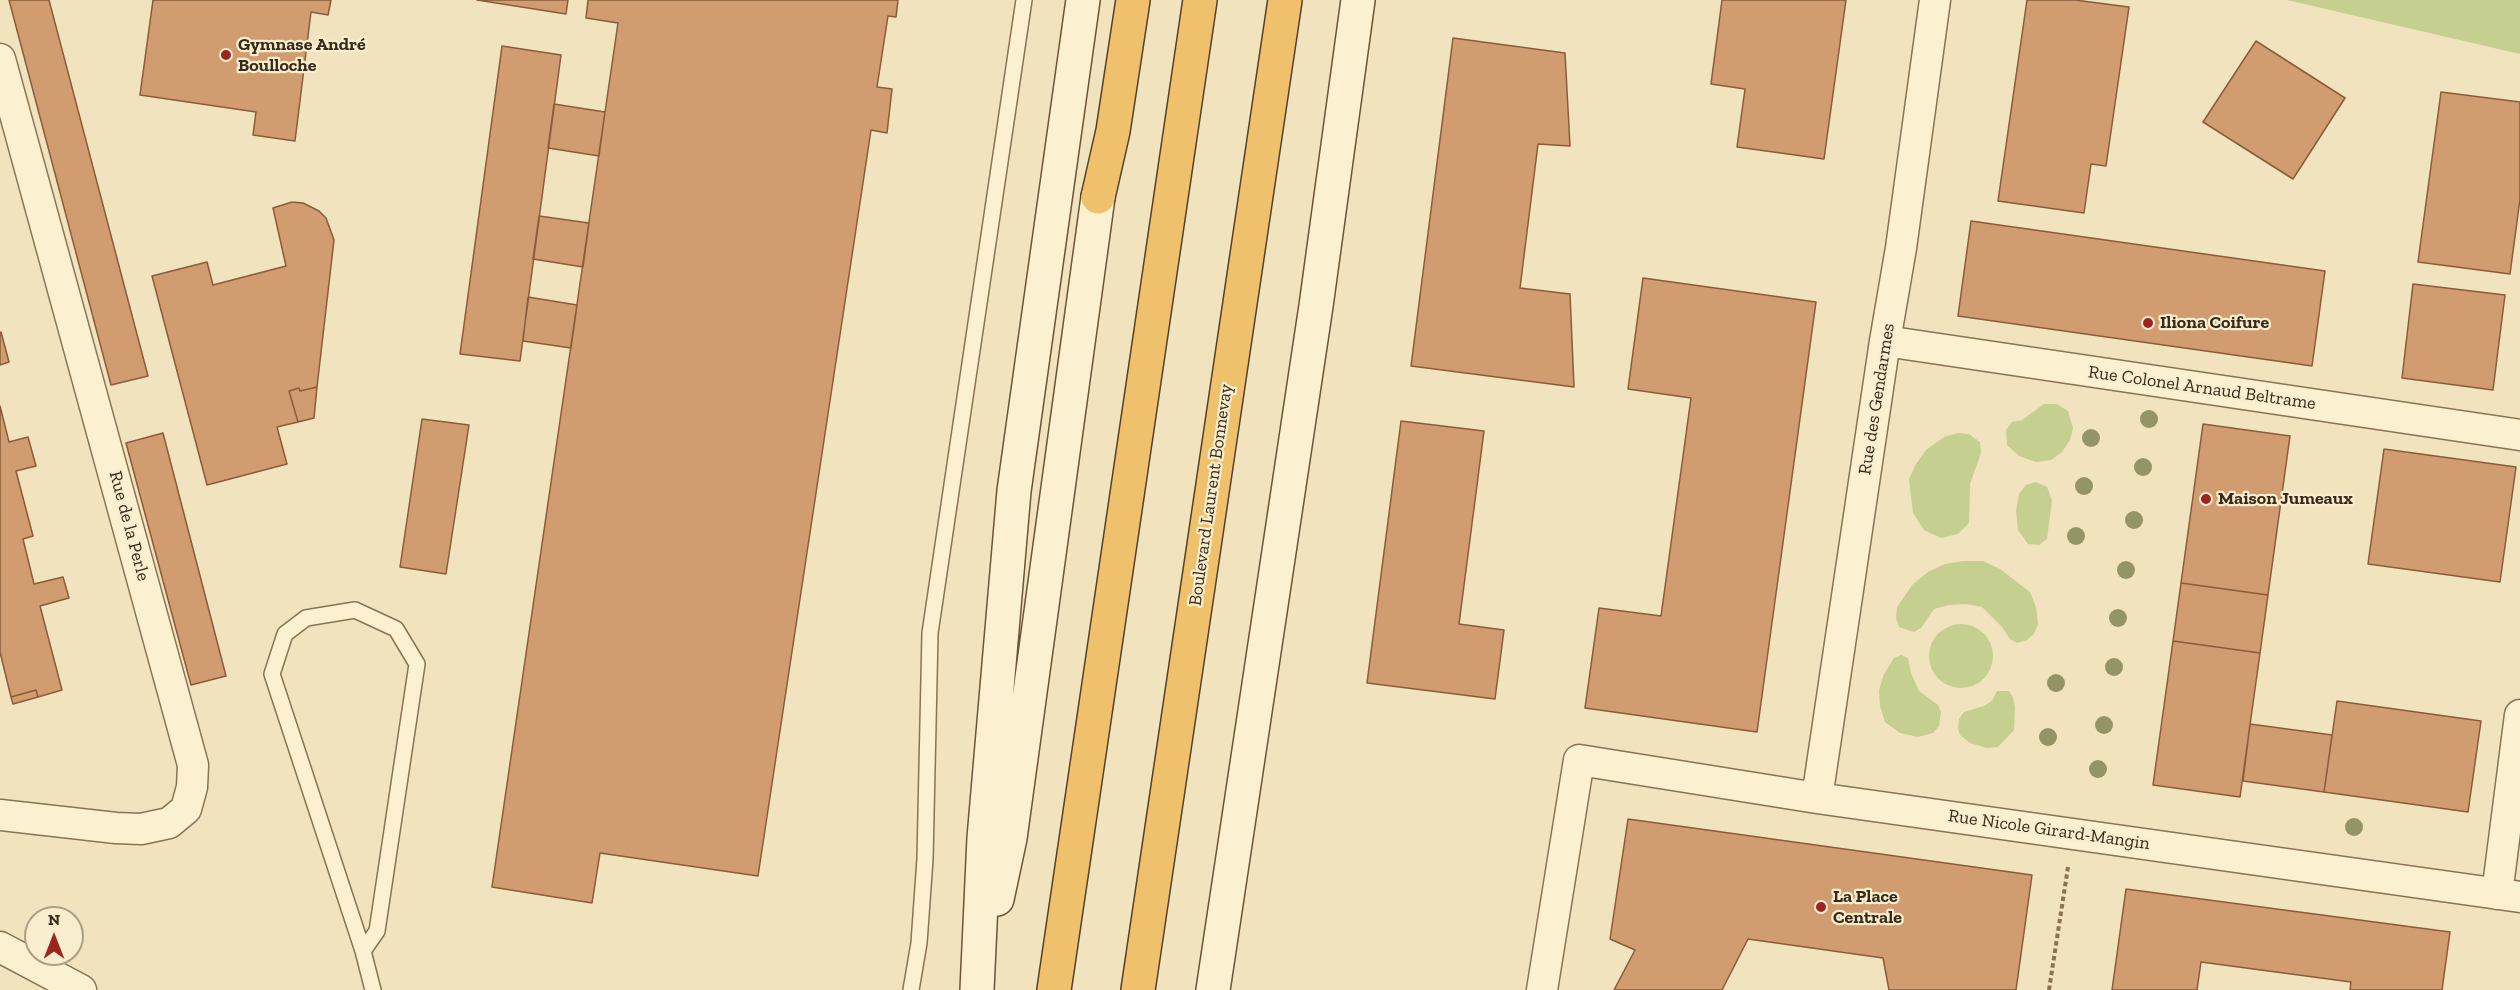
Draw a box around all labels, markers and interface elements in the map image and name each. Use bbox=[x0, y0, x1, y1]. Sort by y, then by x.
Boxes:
place label: Gymnase André Boulloche bbox=[238, 34, 366, 76]
marker: Gymnase André Boulloche bbox=[219, 48, 233, 62]
place label: Iliona Coifure bbox=[2160, 312, 2269, 334]
marker: Iliona Coifure bbox=[2141, 316, 2155, 330]
street label: Rue des Gendarmes bbox=[1854, 322, 1900, 476]
street label: Rue Colonel Arnaud Beltrame bbox=[2087, 361, 2317, 415]
street label: Boulevard Laurent Bonnevay bbox=[1185, 383, 1237, 607]
street label: Rue de la Perle bbox=[104, 469, 154, 583]
place label: Maison Jumeaux bbox=[2218, 488, 2353, 510]
marker: Maison Jumeaux bbox=[2199, 492, 2213, 506]
street label: Rue Nicole Girard-Mangin bbox=[1947, 805, 2151, 855]
place label: La Place Centrale bbox=[1833, 886, 1902, 928]
marker: La Place Centrale bbox=[1814, 900, 1828, 914]
north arrow bbox=[24, 906, 84, 966]
text: N bbox=[48, 910, 60, 929]

